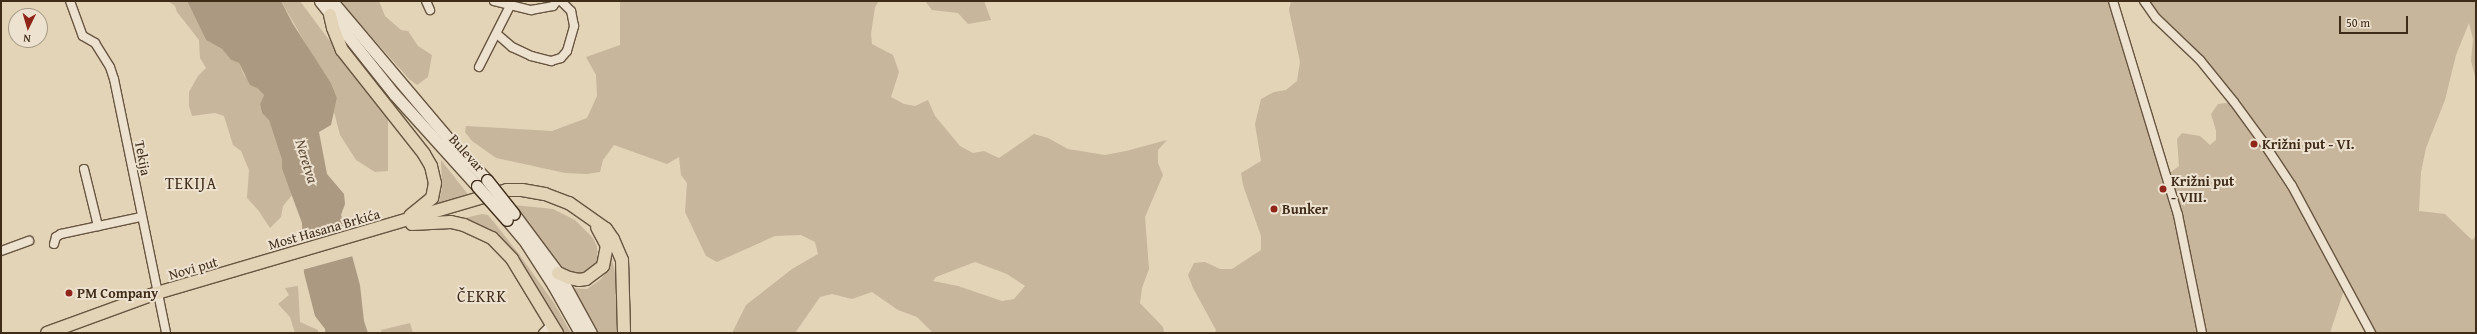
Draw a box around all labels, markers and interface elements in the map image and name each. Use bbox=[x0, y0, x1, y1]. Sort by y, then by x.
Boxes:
north arrow bbox=[8, 8, 48, 48]
scale bar bbox=[2341, 8, 2410, 34]
text: 50 m bbox=[2346, 14, 2370, 31]
text: N bbox=[23, 31, 31, 47]
street label: Bulevar bbox=[446, 131, 488, 175]
place label: Križni put - VI. bbox=[2262, 136, 2355, 152]
water label: Neretva bbox=[292, 137, 322, 185]
street label: Tekija bbox=[131, 139, 155, 177]
marker: Križni put - VI. bbox=[2249, 139, 2259, 149]
district label: TEKIJA bbox=[165, 173, 217, 193]
place label: Križni put - VIII. bbox=[2171, 173, 2234, 206]
marker: Križni put - VIII. bbox=[2158, 184, 2168, 194]
place label: Bunker bbox=[1282, 201, 1328, 217]
marker: Bunker bbox=[1269, 204, 1279, 214]
street label: Most Hasana Brkića bbox=[266, 205, 382, 253]
street label: Novi put bbox=[167, 253, 219, 283]
place label: PM Company bbox=[77, 285, 158, 301]
district label: ČEKRK bbox=[457, 286, 507, 306]
marker: PM Company bbox=[64, 288, 74, 298]

